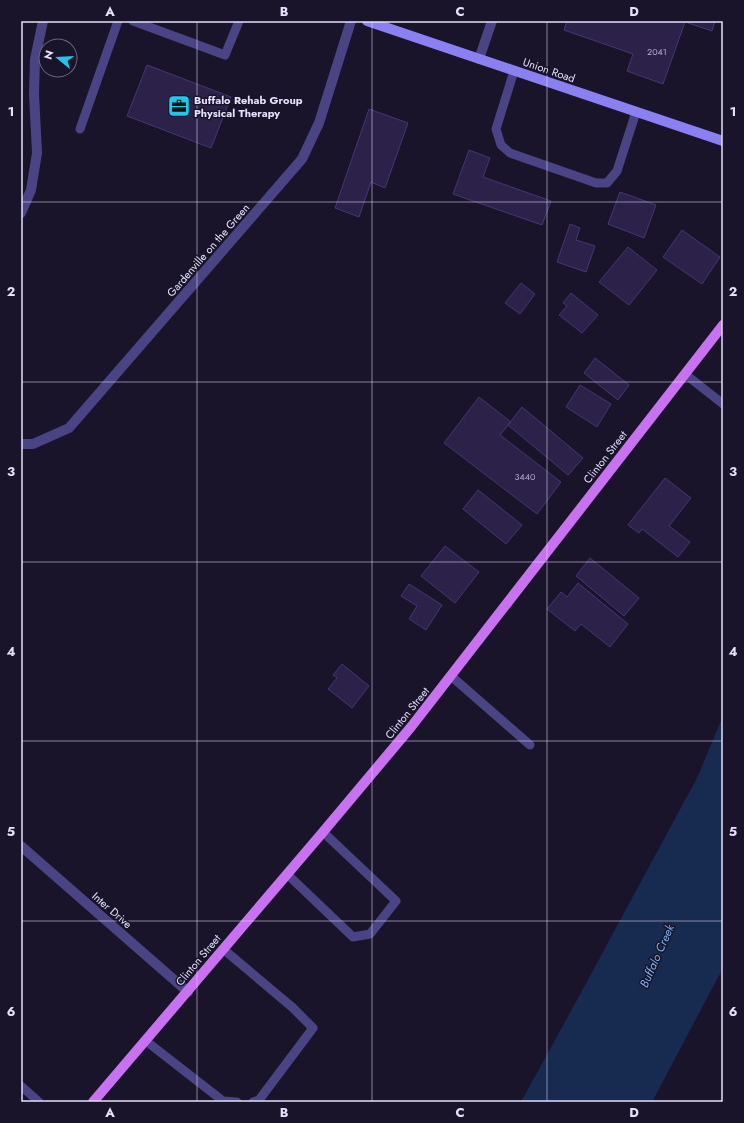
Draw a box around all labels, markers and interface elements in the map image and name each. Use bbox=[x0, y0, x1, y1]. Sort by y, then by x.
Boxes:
text: A bbox=[104, 2, 115, 21]
text: B bbox=[280, 2, 289, 21]
text: C bbox=[455, 2, 465, 21]
text: D bbox=[629, 2, 639, 21]
north arrow bbox=[38, 38, 78, 78]
house number: 2041 bbox=[647, 45, 667, 58]
text: N bbox=[40, 48, 57, 62]
street label: Union Road bbox=[521, 54, 577, 86]
place label: Buffalo Rehab Group Physical Therapy bbox=[194, 92, 303, 121]
office icon: Buffalo Rehab Group Physical Therapy bbox=[166, 93, 192, 119]
text: 1 bbox=[8, 102, 14, 121]
text: 1 bbox=[730, 102, 736, 121]
street label: Gardenville on the Green bbox=[163, 200, 253, 300]
text: 2 bbox=[7, 282, 15, 301]
text: 2 bbox=[729, 282, 737, 301]
street label: Clinton Street bbox=[579, 427, 631, 487]
text: 3 bbox=[7, 462, 15, 481]
text: 3 bbox=[729, 462, 737, 481]
house number: 3440 bbox=[515, 470, 536, 483]
text: 4 bbox=[6, 642, 16, 661]
text: 4 bbox=[728, 642, 738, 661]
street label: Clinton Street bbox=[381, 683, 433, 742]
text: 5 bbox=[7, 822, 15, 841]
text: 5 bbox=[729, 822, 737, 841]
street label: Inter Drive bbox=[89, 888, 136, 932]
water label: Buffalo Creek bbox=[635, 921, 679, 990]
street label: Clinton Street bbox=[172, 931, 224, 989]
text: 6 bbox=[7, 1002, 16, 1021]
text: 6 bbox=[729, 1002, 738, 1021]
text: A bbox=[104, 1103, 115, 1122]
text: B bbox=[280, 1103, 289, 1122]
text: C bbox=[455, 1103, 465, 1122]
text: D bbox=[629, 1103, 639, 1122]

